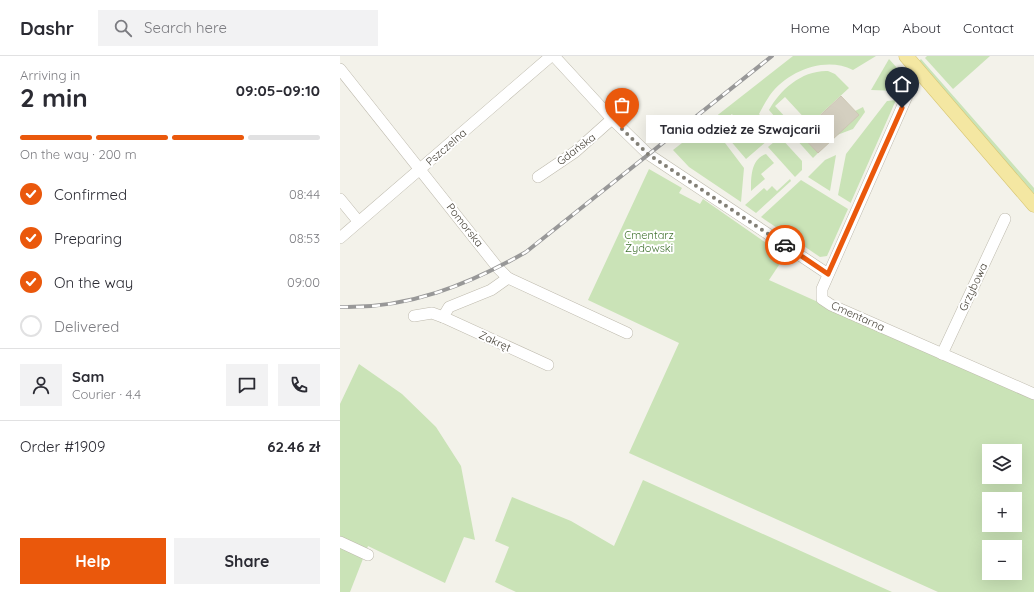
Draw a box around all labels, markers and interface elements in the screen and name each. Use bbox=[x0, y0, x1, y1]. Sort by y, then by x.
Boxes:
search box bbox=[98, 10, 378, 46]
text: Dashr bbox=[20, 16, 74, 40]
icon: search bbox=[112, 17, 134, 39]
text: Search here bbox=[144, 18, 227, 37]
text: Home bbox=[791, 19, 830, 37]
text: Map bbox=[852, 19, 880, 37]
text: About bbox=[902, 19, 941, 37]
text: Contact bbox=[963, 19, 1014, 37]
text: Arriving in bbox=[20, 67, 80, 83]
pin bbox=[885, 67, 919, 108]
icon: home bbox=[891, 73, 913, 95]
text: 2 min bbox=[20, 81, 88, 114]
text: 09:05–09:10 bbox=[236, 81, 320, 100]
pin bbox=[605, 88, 639, 129]
icon: bag bbox=[611, 94, 633, 116]
callout: Tania odzież ze Szwajcarii bbox=[646, 115, 834, 143]
text: Tania odzież ze Szwajcarii bbox=[660, 121, 820, 137]
street label: Pszczelna bbox=[423, 125, 469, 169]
street label: Gdańska bbox=[554, 130, 598, 168]
text: On the way · 200 m bbox=[20, 146, 137, 162]
icon: check bbox=[20, 183, 42, 205]
text: Confirmed bbox=[54, 185, 127, 204]
text: 08:44 bbox=[289, 186, 320, 202]
street label: Pomorska bbox=[444, 200, 486, 250]
courier bbox=[765, 225, 805, 265]
icon: check bbox=[20, 227, 42, 249]
park label: Cmentarz Żydowski bbox=[624, 228, 674, 255]
text: Preparing bbox=[54, 229, 122, 248]
text: 08:53 bbox=[289, 230, 320, 246]
icon: car bbox=[774, 234, 796, 256]
street label: Grzybowa bbox=[956, 261, 990, 313]
icon: check bbox=[20, 271, 42, 293]
text: On the way bbox=[54, 273, 133, 292]
text: 09:00 bbox=[287, 274, 320, 290]
street label: Cmentarna bbox=[829, 298, 887, 334]
text: Delivered bbox=[54, 317, 119, 336]
street label: Zakręt bbox=[477, 328, 513, 355]
button: person bbox=[20, 364, 62, 406]
button: chat bbox=[226, 364, 268, 406]
button: phone bbox=[278, 364, 320, 406]
text: Sam bbox=[72, 367, 104, 386]
text: Courier · 4.4 bbox=[72, 386, 141, 402]
text: Order #1909 bbox=[20, 437, 105, 456]
text: 62.46 zł bbox=[267, 437, 320, 456]
map controls bbox=[982, 444, 1022, 580]
button: layers bbox=[982, 444, 1022, 484]
button: + bbox=[982, 492, 1022, 532]
button: Help bbox=[20, 538, 166, 584]
button: Share bbox=[174, 538, 320, 584]
button: − bbox=[982, 540, 1022, 580]

